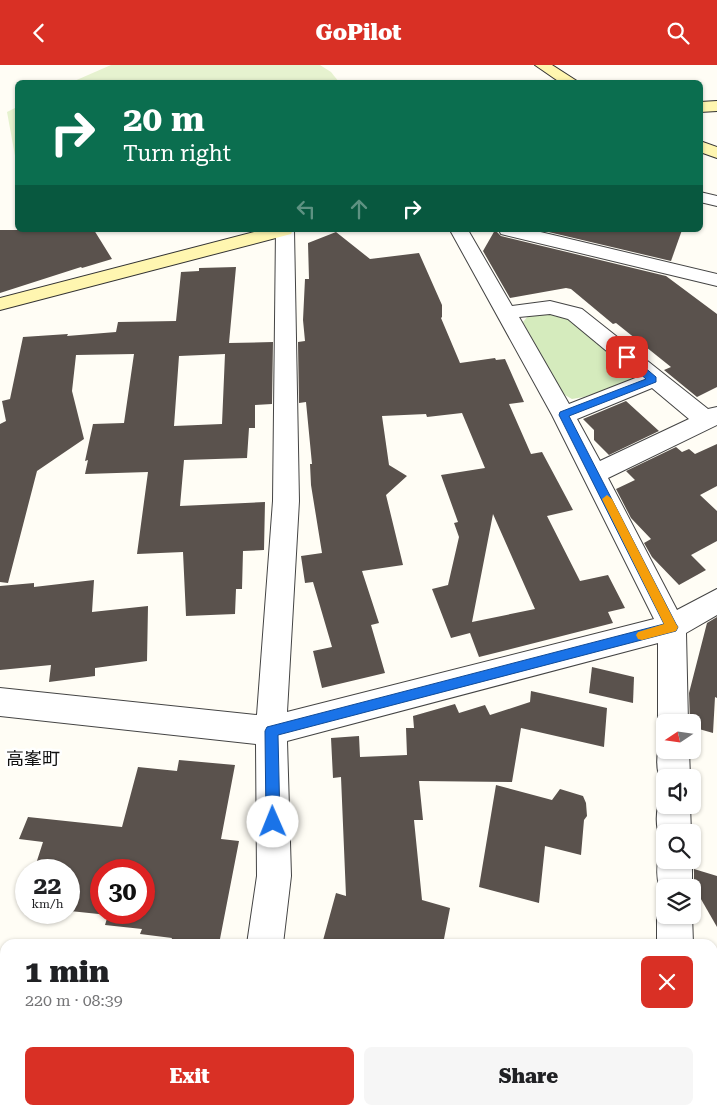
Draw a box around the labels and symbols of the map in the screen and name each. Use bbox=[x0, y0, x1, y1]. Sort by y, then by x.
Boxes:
pin bbox=[606, 336, 648, 378]
north arrow bbox=[656, 714, 701, 759]
district label: 高峯町 bbox=[6, 748, 60, 769]
position arrow bbox=[246, 795, 298, 847]
speed limit sign: 30 bbox=[90, 859, 155, 924]

